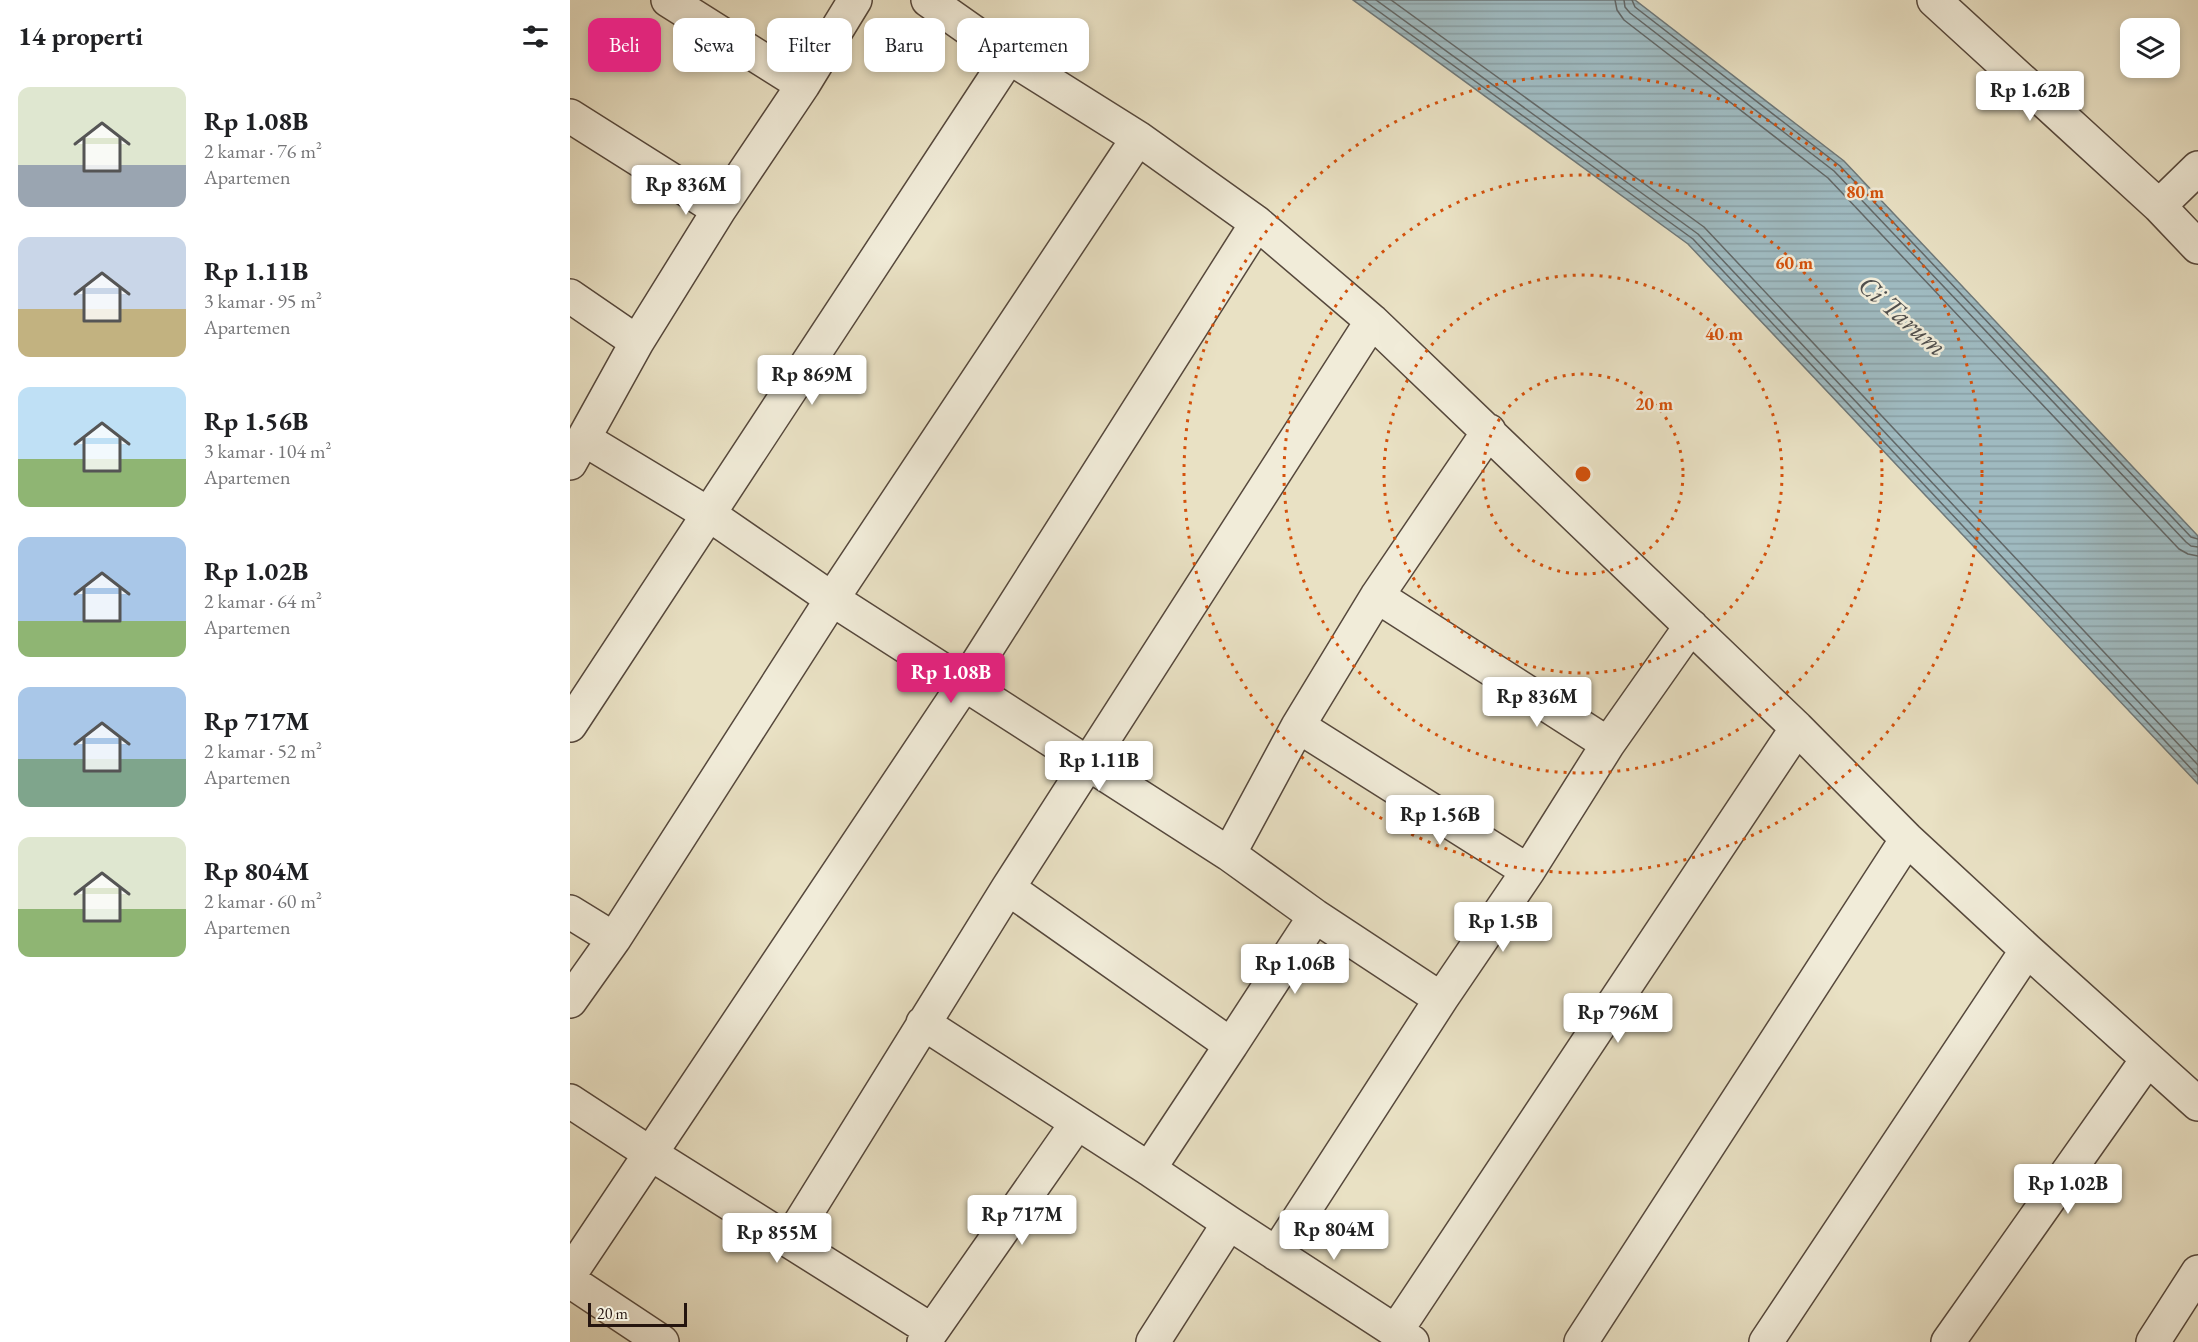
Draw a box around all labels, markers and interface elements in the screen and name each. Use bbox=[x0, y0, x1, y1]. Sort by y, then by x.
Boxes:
chip: Beli bbox=[588, 18, 661, 72]
chip: Sewa bbox=[673, 18, 755, 72]
chip: Filter bbox=[767, 18, 852, 72]
chip: Baru bbox=[864, 18, 945, 72]
chip: Apartemen bbox=[957, 18, 1089, 72]
map controls bbox=[2120, 18, 2180, 78]
button: layers bbox=[2120, 18, 2180, 78]
text: 14 properti bbox=[18, 19, 143, 53]
icon: filters bbox=[519, 20, 552, 53]
pin: Rp 1.62B bbox=[1968, 71, 2092, 122]
text: Rp 1.62B bbox=[1990, 77, 2070, 103]
text: Rp 1.08B bbox=[204, 104, 308, 138]
icon: home bbox=[66, 111, 138, 183]
text: 2 kamar · 76 m² bbox=[204, 138, 322, 164]
text: Apartemen bbox=[204, 164, 290, 190]
pin: Rp 836M bbox=[631, 165, 741, 216]
text: Rp 836M bbox=[645, 171, 727, 197]
text: 80 m bbox=[1846, 180, 1884, 203]
text: 60 m bbox=[1775, 251, 1813, 274]
text: Rp 1.11B bbox=[204, 254, 308, 288]
icon: home bbox=[66, 261, 138, 333]
water label: Ci Tarum bbox=[1851, 267, 1955, 363]
text: 3 kamar · 95 m² bbox=[204, 288, 322, 314]
text: Apartemen bbox=[204, 314, 290, 340]
text: 40 m bbox=[1705, 322, 1743, 345]
pin: Rp 869M bbox=[757, 355, 867, 406]
text: Rp 869M bbox=[771, 361, 853, 387]
text: 20 m bbox=[1635, 392, 1673, 415]
text: Rp 1.56B bbox=[204, 404, 308, 438]
icon: home bbox=[66, 411, 138, 483]
text: 3 kamar · 104 m² bbox=[204, 438, 332, 464]
text: Apartemen bbox=[204, 464, 290, 490]
centre of rings bbox=[1573, 464, 1593, 484]
text: Rp 1.02B bbox=[204, 554, 308, 588]
icon: home bbox=[66, 561, 138, 633]
text: 2 kamar · 64 m² bbox=[204, 588, 322, 614]
text: Apartemen bbox=[204, 614, 290, 640]
pin: Rp 1.08B bbox=[889, 653, 1013, 704]
text: Rp 1.08B bbox=[911, 659, 991, 685]
pin: Rp 836M bbox=[1482, 677, 1592, 728]
text: Rp 836M bbox=[1496, 683, 1578, 709]
text: Rp 717M bbox=[204, 704, 309, 738]
icon: home bbox=[66, 711, 138, 783]
text: 2 kamar · 52 m² bbox=[204, 738, 322, 764]
pin: Rp 1.11B bbox=[1037, 741, 1161, 792]
text: Rp 1.11B bbox=[1059, 747, 1139, 773]
text: Apartemen bbox=[204, 764, 290, 790]
pin: Rp 1.56B bbox=[1378, 795, 1502, 846]
text: Rp 1.56B bbox=[1400, 801, 1480, 827]
text: Rp 804M bbox=[204, 854, 309, 888]
icon: home bbox=[66, 861, 138, 933]
text: 2 kamar · 60 m² bbox=[204, 888, 322, 914]
pin: Rp 1.5B bbox=[1448, 902, 1558, 953]
text: Rp 1.5B bbox=[1468, 908, 1538, 934]
text: Apartemen bbox=[204, 914, 290, 940]
pin: Rp 1.06B bbox=[1233, 944, 1357, 995]
text: Rp 1.06B bbox=[1255, 950, 1335, 976]
pin: Rp 796M bbox=[1563, 993, 1673, 1044]
text: Rp 796M bbox=[1577, 999, 1659, 1025]
pin: Rp 1.02B bbox=[2006, 1164, 2130, 1215]
text: Rp 1.02B bbox=[2028, 1170, 2108, 1196]
pin: Rp 717M bbox=[967, 1195, 1077, 1246]
text: Rp 717M bbox=[981, 1201, 1063, 1227]
pin: Rp 804M bbox=[1279, 1210, 1389, 1261]
pin: Rp 855M bbox=[722, 1213, 832, 1264]
text: Rp 804M bbox=[1293, 1216, 1375, 1242]
text: Rp 855M bbox=[736, 1219, 818, 1245]
scale bar bbox=[588, 1300, 687, 1328]
text: 20 m bbox=[597, 1303, 628, 1324]

